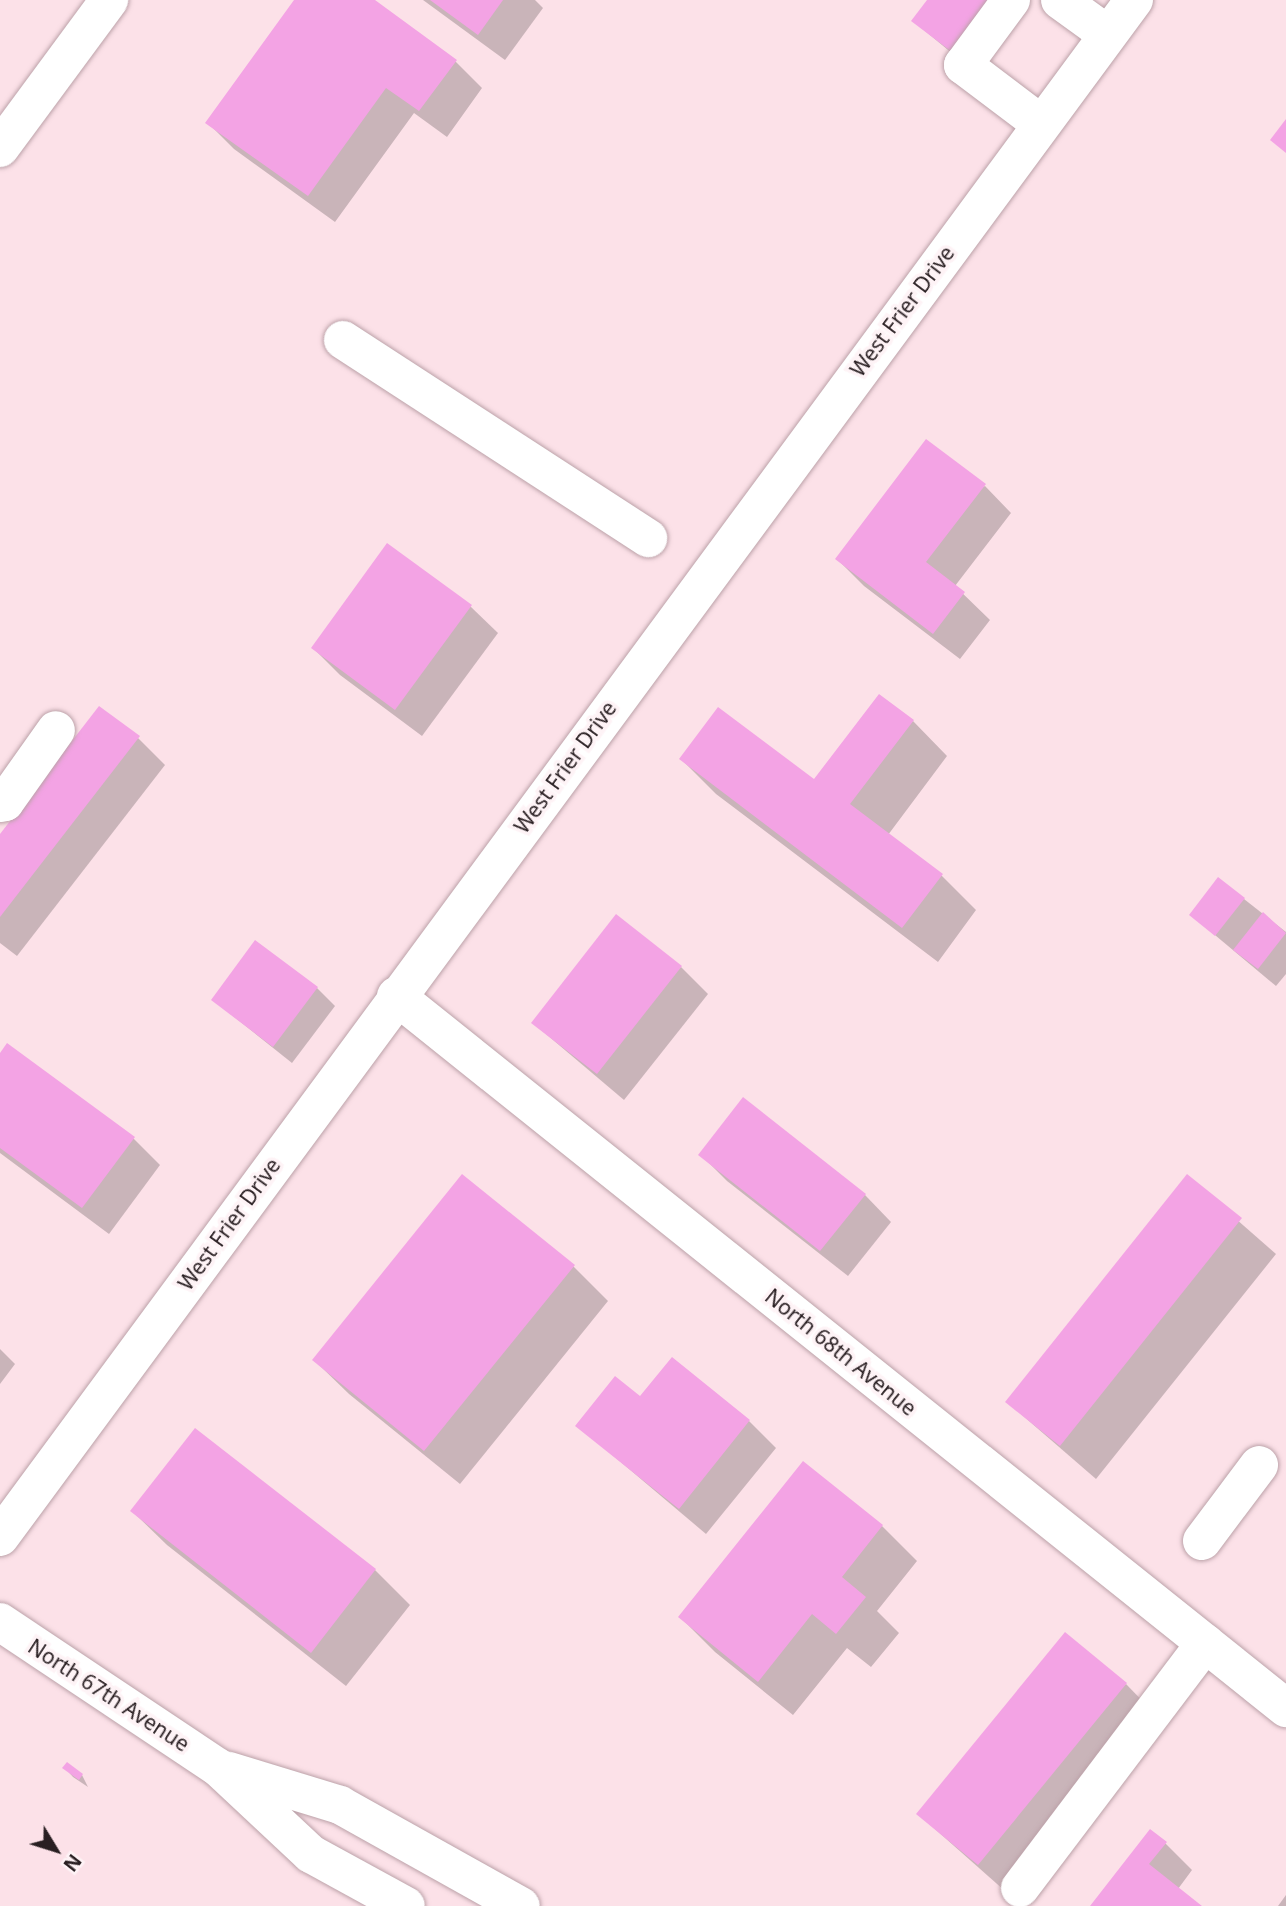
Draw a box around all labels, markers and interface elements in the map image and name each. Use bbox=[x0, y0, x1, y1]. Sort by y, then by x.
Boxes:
street label: West Frier Drive bbox=[845, 241, 959, 381]
street label: West Frier Drive bbox=[509, 696, 621, 838]
street label: West Frier Drive bbox=[173, 1153, 285, 1295]
street label: North 68th Avenue bbox=[760, 1283, 922, 1421]
street label: North 67th Avenue bbox=[24, 1633, 194, 1757]
north arrow bbox=[21, 1815, 91, 1885]
text: N bbox=[58, 1849, 88, 1877]

